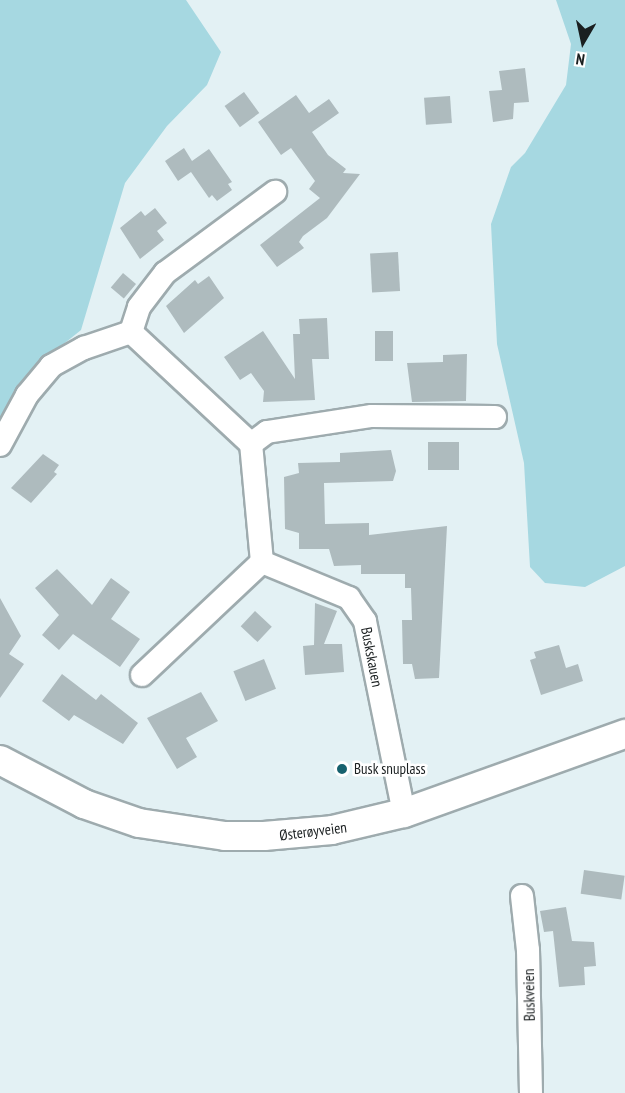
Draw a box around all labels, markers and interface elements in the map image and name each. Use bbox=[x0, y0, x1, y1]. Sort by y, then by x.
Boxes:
north arrow bbox=[553, 12, 613, 72]
text: N bbox=[574, 49, 586, 70]
street label: Buskskauen bbox=[357, 626, 387, 688]
place label: Busk snuplass bbox=[354, 760, 426, 778]
marker: Busk snuplass bbox=[335, 762, 349, 776]
street label: Østerøyveien bbox=[278, 818, 348, 844]
street label: Buskveien bbox=[520, 969, 538, 1021]

